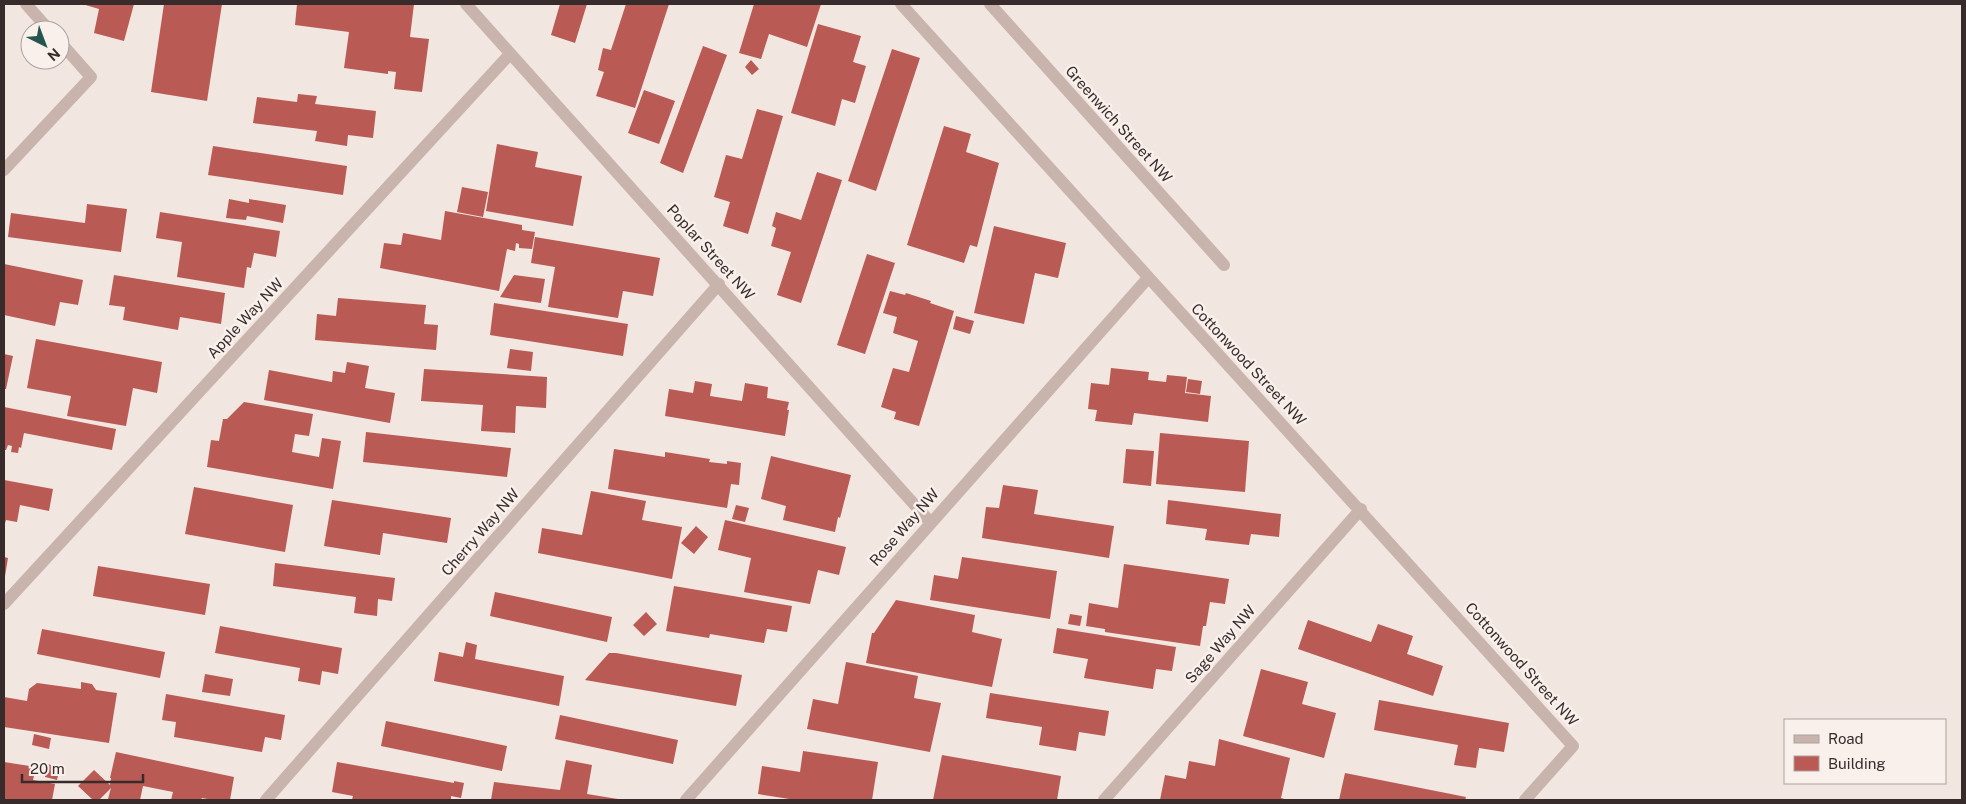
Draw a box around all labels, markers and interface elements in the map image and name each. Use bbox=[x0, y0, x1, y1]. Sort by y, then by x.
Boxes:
north arrow bbox=[20, 20, 70, 70]
text: N bbox=[44, 45, 63, 64]
street label: Greenwich Street NW bbox=[1062, 62, 1176, 186]
street label: Poplar Street NW bbox=[664, 201, 758, 303]
street label: Apple Way NW bbox=[204, 274, 286, 362]
street label: Cottonwood Street NW bbox=[1188, 300, 1310, 428]
street label: Cherry Way NW bbox=[438, 485, 522, 579]
street label: Rose Way NW bbox=[866, 485, 942, 569]
street label: Cottonwood Street NW bbox=[1462, 599, 1582, 729]
street label: Sage Way NW bbox=[1181, 601, 1259, 687]
legend bbox=[1784, 719, 1946, 784]
text: Road bbox=[1828, 730, 1864, 747]
scale bar bbox=[22, 752, 144, 784]
text: Building bbox=[1828, 755, 1886, 772]
text: 20 m bbox=[30, 760, 65, 777]

